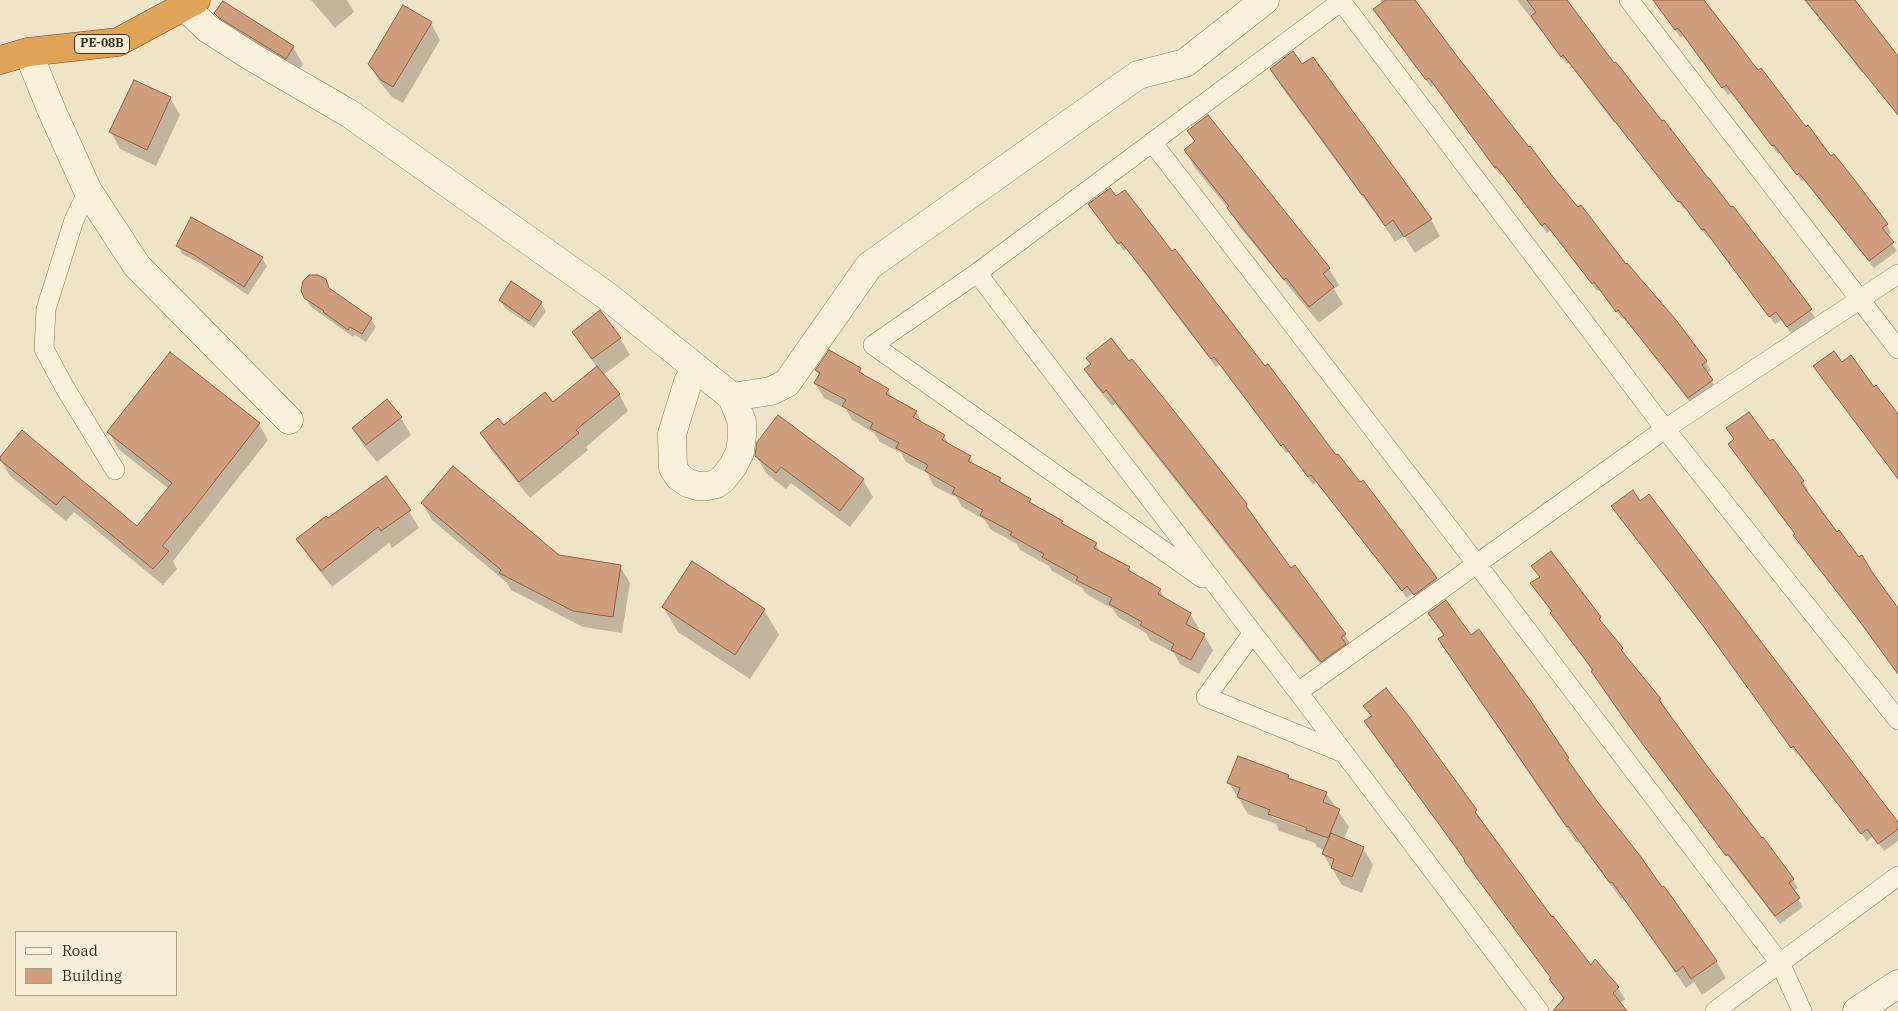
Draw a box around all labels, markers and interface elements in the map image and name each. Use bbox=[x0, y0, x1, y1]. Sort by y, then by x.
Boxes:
road number: PE-08B bbox=[74, 34, 130, 54]
legend bbox=[15, 931, 178, 996]
text: Road bbox=[62, 941, 98, 960]
text: Building bbox=[62, 966, 122, 985]

